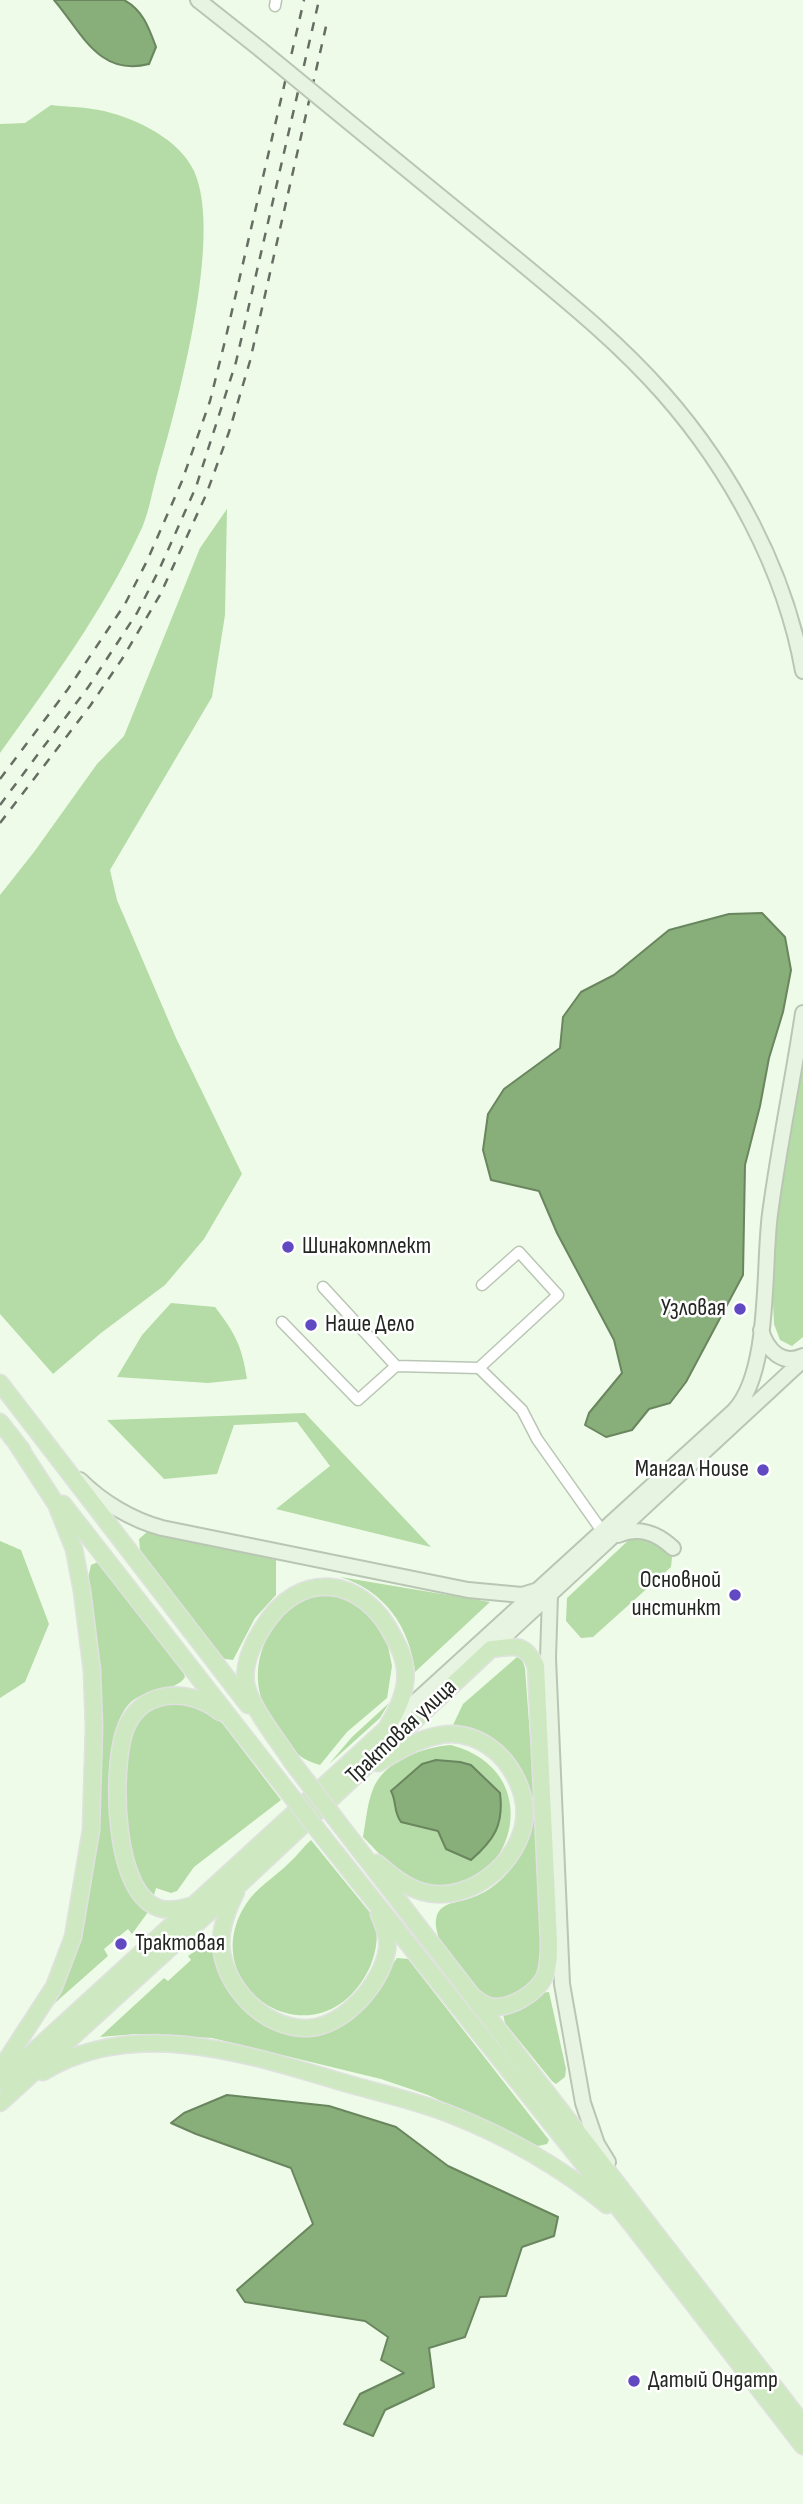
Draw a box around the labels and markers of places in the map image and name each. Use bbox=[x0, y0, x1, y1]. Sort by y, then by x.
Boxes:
place label: Шинакомплект bbox=[302, 1233, 431, 1261]
marker: Шинакомплект bbox=[280, 1239, 296, 1255]
place label: Узловая bbox=[661, 1295, 726, 1323]
marker: Узловая bbox=[732, 1301, 748, 1317]
place label: Наше Дело bbox=[325, 1311, 415, 1339]
marker: Наше Дело bbox=[303, 1317, 319, 1333]
place label: Мангал House bbox=[635, 1456, 749, 1484]
marker: Мангал House bbox=[755, 1462, 771, 1478]
place label: Основной инстинкт bbox=[632, 1567, 721, 1623]
marker: Основной инстинкт bbox=[727, 1587, 743, 1603]
place label: Трактовая bbox=[135, 1930, 225, 1958]
marker: Трактовая bbox=[113, 1936, 129, 1952]
place label: Датый Ондатр bbox=[648, 2367, 778, 2395]
marker: Датый Ондатр bbox=[626, 2373, 642, 2389]

